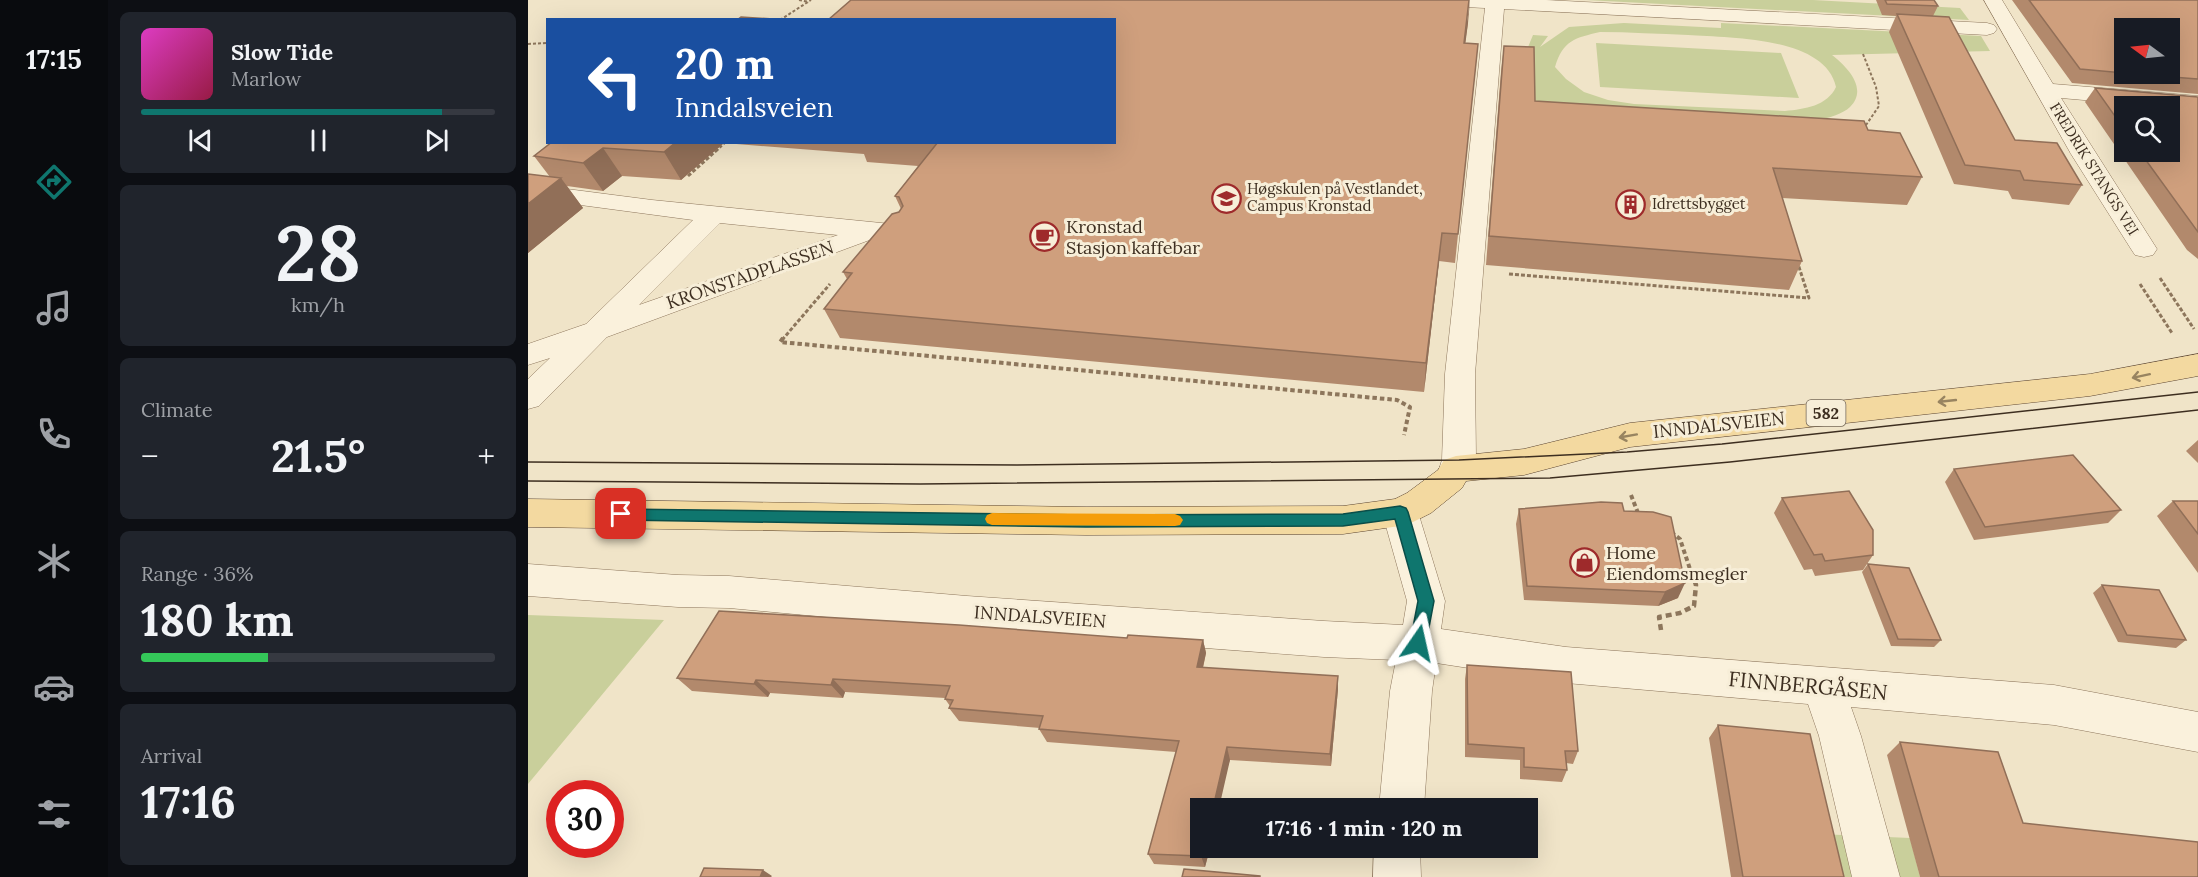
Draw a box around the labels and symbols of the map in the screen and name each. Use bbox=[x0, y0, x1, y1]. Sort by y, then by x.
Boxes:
north arrow bbox=[2114, 18, 2180, 84]
street label: FREDRIK STANGS VEI bbox=[2046, 99, 2143, 239]
place label: Høgskulen på Vestlandet, Campus Kronstad bbox=[1247, 179, 1423, 215]
school or university icon: Høgskulen på Vestlandet, Campus Kronstad bbox=[1210, 182, 1242, 214]
building icon: Idrettsbygget bbox=[1615, 188, 1647, 220]
place label: Idrettsbygget bbox=[1652, 194, 1746, 213]
place label: Kronstad Stasjon kaffebar bbox=[1066, 215, 1200, 259]
cafe icon: Kronstad Stasjon kaffebar bbox=[1029, 221, 1061, 253]
street label: KRONSTADPLASSEN bbox=[663, 235, 836, 314]
one-way arrow bbox=[2131, 371, 2150, 383]
one-way arrow bbox=[1938, 395, 1958, 406]
road number: 582 bbox=[1806, 400, 1846, 426]
street label: INNDALSVEIEN bbox=[1652, 406, 1786, 443]
one-way arrow bbox=[1619, 431, 1639, 442]
pin bbox=[595, 488, 646, 539]
place label: Home Eiendomsmegler bbox=[1606, 541, 1748, 585]
shop icon: Home Eiendomsmegler bbox=[1569, 547, 1601, 579]
street label: INNDALSVEIEN bbox=[973, 600, 1107, 633]
position arrow bbox=[1386, 611, 1450, 675]
street label: FINNBERGÅSEN bbox=[1727, 665, 1889, 706]
speed limit sign: 30 bbox=[546, 780, 624, 858]

